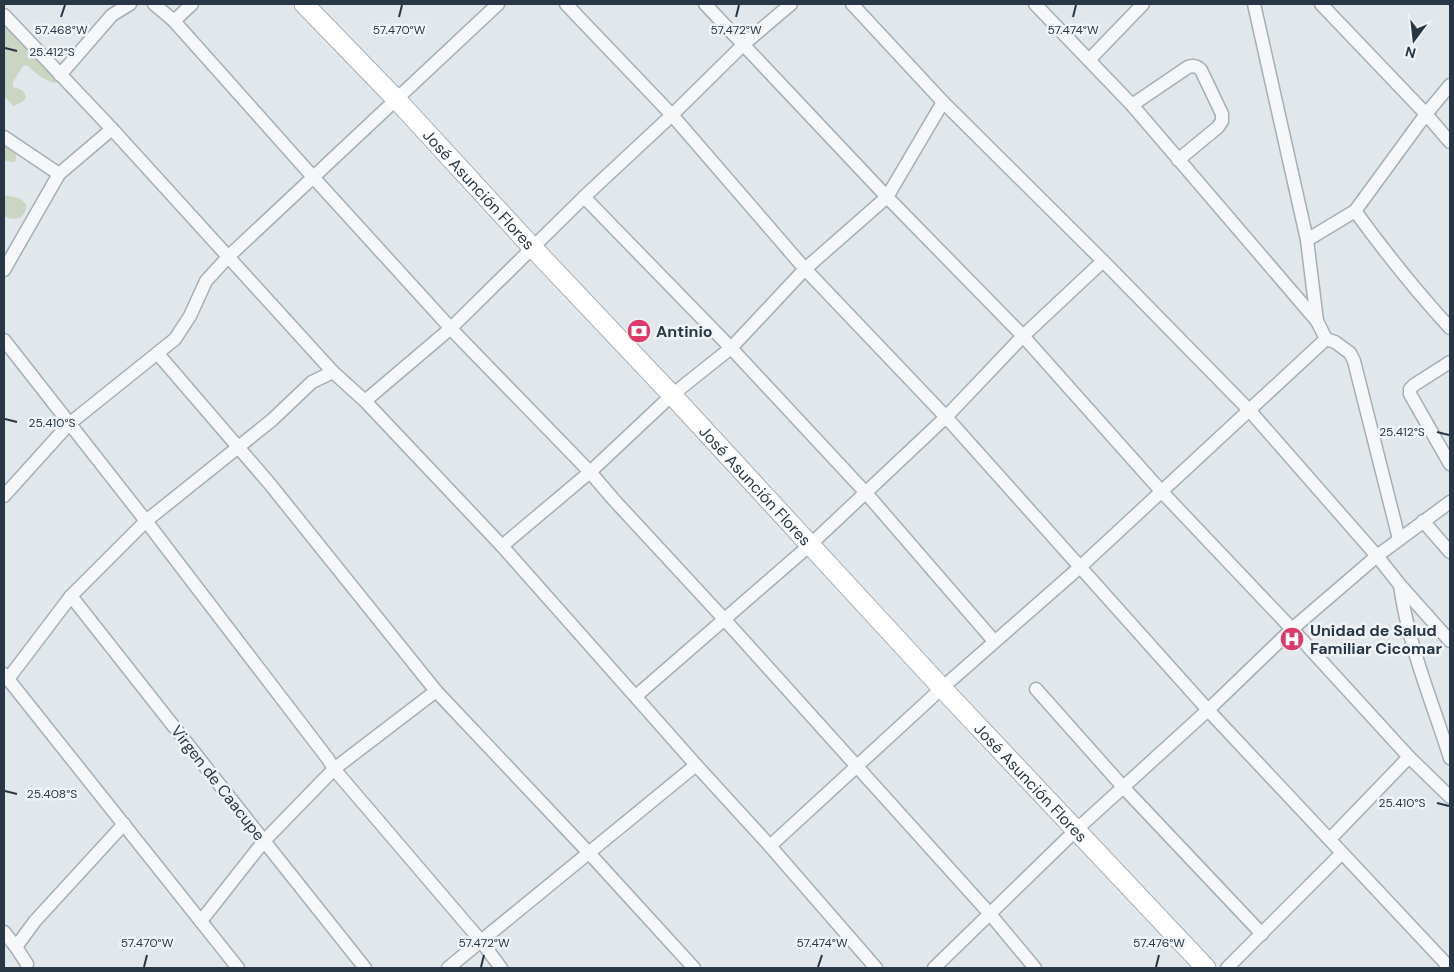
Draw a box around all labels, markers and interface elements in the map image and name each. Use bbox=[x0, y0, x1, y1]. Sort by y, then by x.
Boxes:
north arrow bbox=[1389, 15, 1439, 65]
text: 57.468°W bbox=[34, 22, 88, 38]
text: 57.470°W bbox=[373, 22, 426, 38]
text: 57.472°W bbox=[710, 22, 762, 38]
text: 57.474°W bbox=[1047, 22, 1099, 38]
text: N bbox=[1403, 43, 1418, 63]
text: 25.412°S bbox=[29, 44, 75, 60]
street label: José Asunción Flores bbox=[418, 125, 540, 254]
bank icon: Antinio bbox=[626, 318, 652, 344]
place label: Antinio bbox=[656, 321, 713, 342]
text: 25.410°S bbox=[29, 415, 75, 431]
street label: José Asunción Flores bbox=[695, 421, 816, 550]
text: 25.412°S bbox=[1379, 424, 1425, 440]
place label: Unidad de Salud Familiar Cicomar bbox=[1310, 620, 1442, 659]
hospital icon: Unidad de Salud Familiar Cicomar bbox=[1279, 626, 1305, 652]
street label: José Asunción Flores bbox=[970, 718, 1092, 846]
street label: Virgen de Caacupe bbox=[166, 721, 270, 845]
text: 25.408°S bbox=[27, 786, 77, 802]
text: 25.410°S bbox=[1379, 795, 1425, 811]
text: 57.470°W bbox=[121, 935, 174, 951]
text: 57.472°W bbox=[458, 935, 510, 951]
text: 57.474°W bbox=[796, 935, 848, 951]
text: 57.476°W bbox=[1133, 935, 1185, 951]

